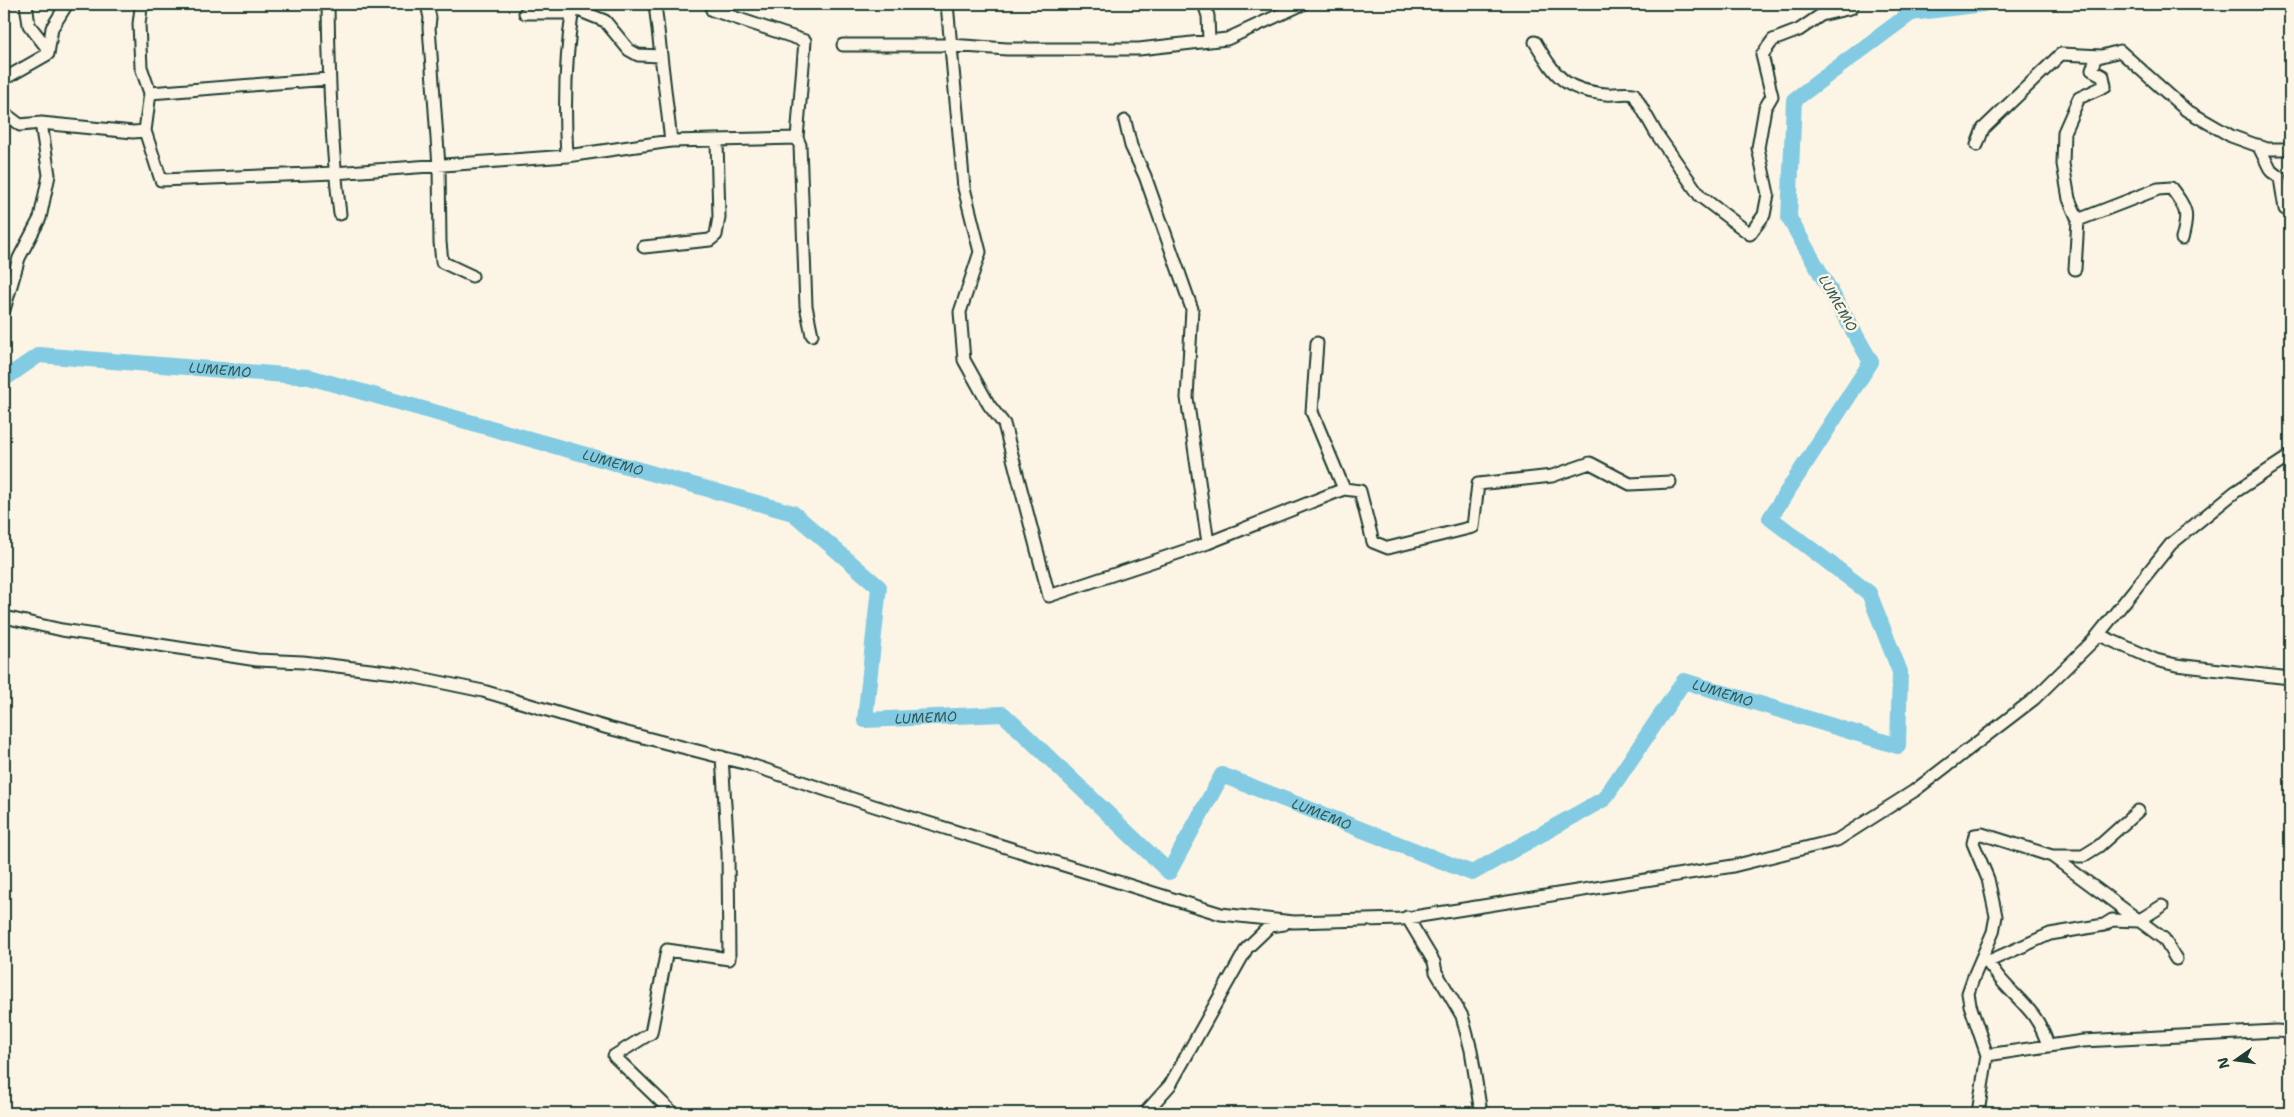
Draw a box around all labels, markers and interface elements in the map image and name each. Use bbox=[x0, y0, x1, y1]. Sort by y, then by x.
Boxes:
water label: LUMEMO bbox=[1815, 271, 1861, 335]
water label: LUMEMO bbox=[188, 358, 252, 381]
water label: LUMEMO bbox=[580, 445, 645, 480]
water label: LUMEMO bbox=[1690, 675, 1755, 710]
water label: LUMEMO bbox=[894, 707, 957, 728]
water label: LUMEMO bbox=[1289, 794, 1354, 834]
north arrow bbox=[2212, 1034, 2262, 1084]
text: N bbox=[2213, 1056, 2233, 1071]

